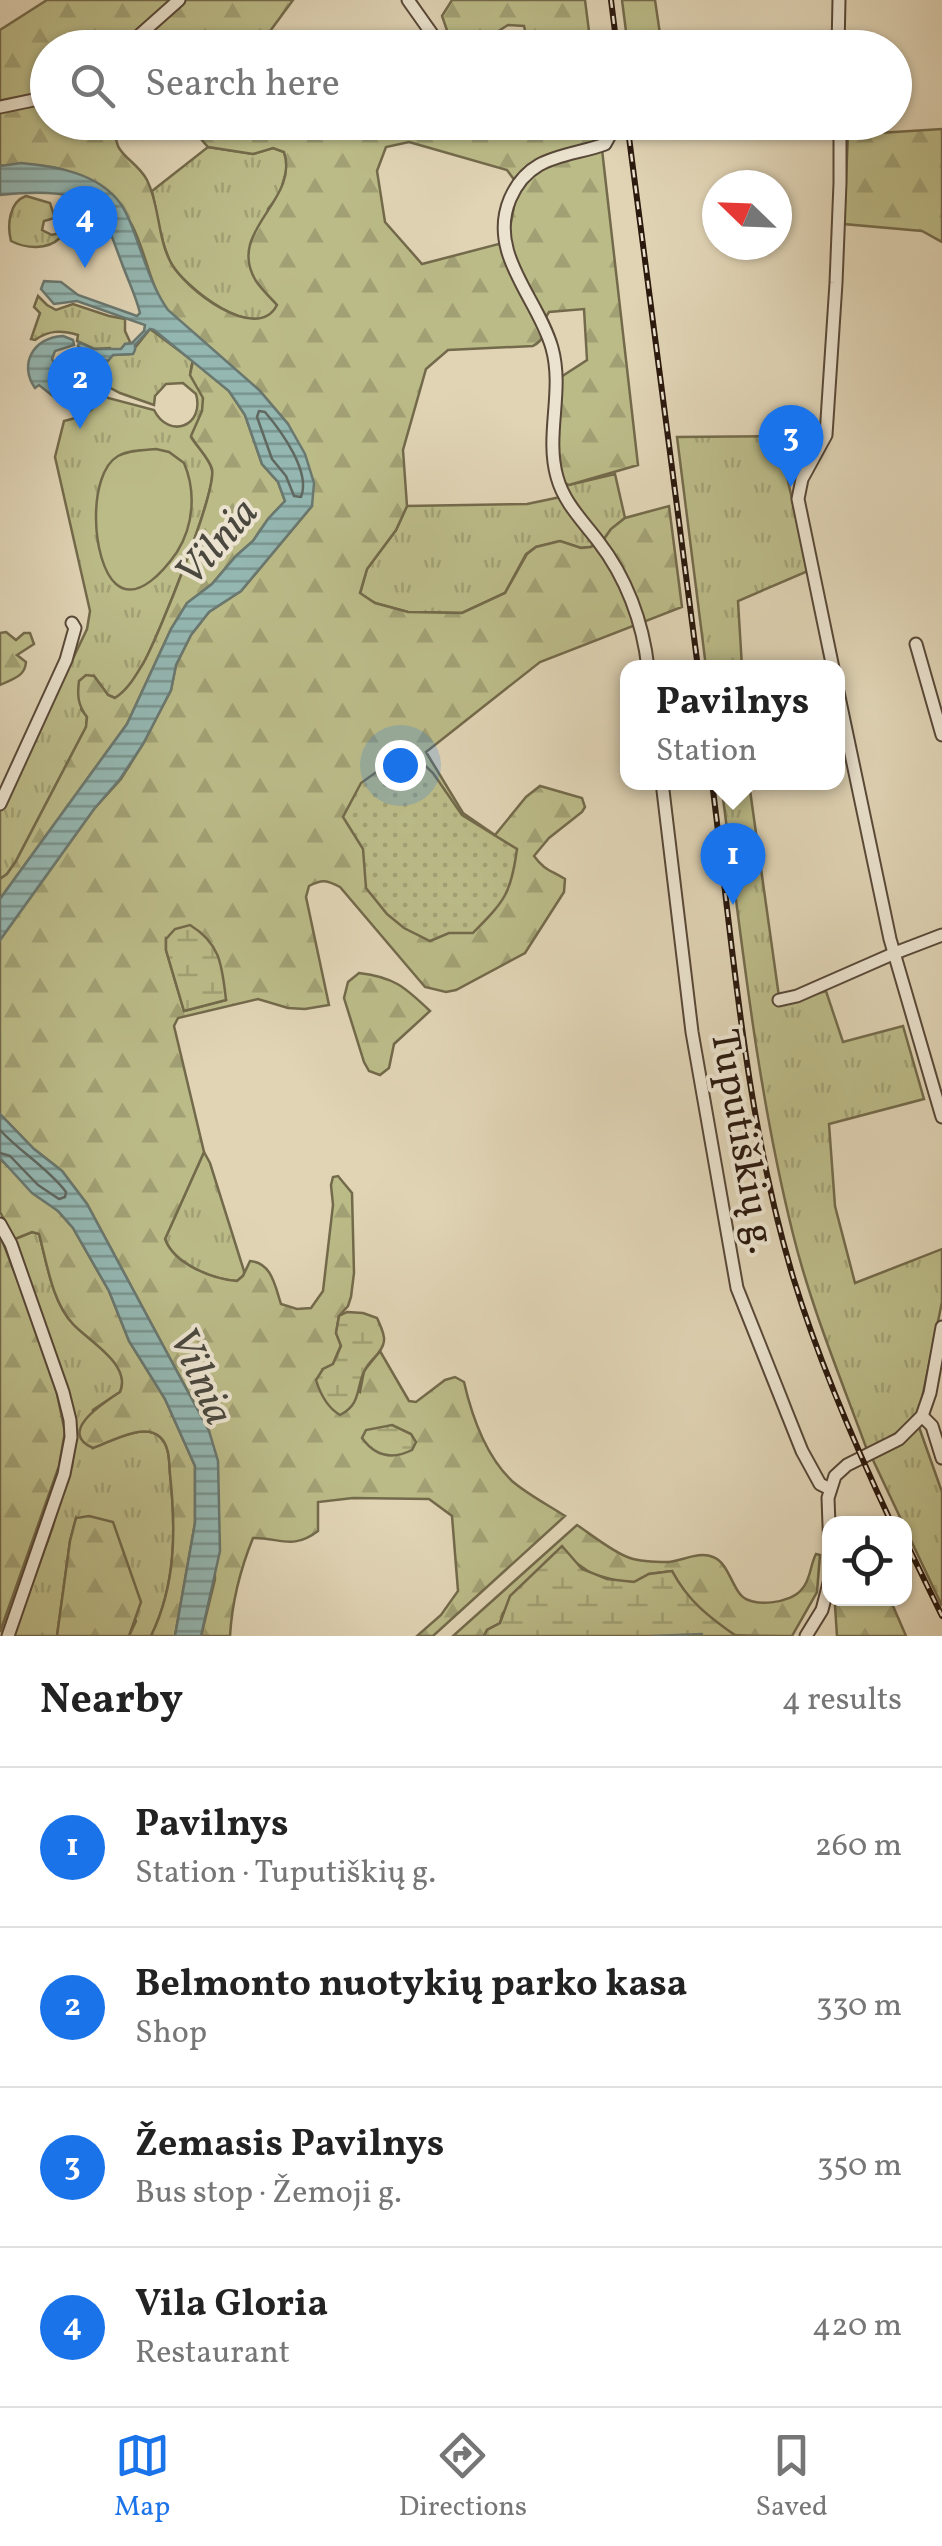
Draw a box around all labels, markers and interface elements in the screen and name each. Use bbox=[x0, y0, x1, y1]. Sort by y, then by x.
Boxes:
search box bbox=[30, 30, 912, 140]
icon: search bbox=[65, 58, 120, 113]
text: Search here bbox=[145, 59, 340, 112]
north arrow bbox=[702, 170, 792, 260]
pin: 4 bbox=[52, 186, 118, 268]
pin: 2 bbox=[48, 346, 112, 429]
pin: 3 bbox=[758, 404, 824, 487]
water label: Vilnia bbox=[163, 486, 274, 602]
popup bbox=[620, 660, 845, 790]
text: Pavilnys bbox=[656, 677, 809, 730]
text: Station bbox=[656, 730, 757, 774]
your location bbox=[375, 740, 426, 791]
pin: 1 bbox=[700, 822, 766, 905]
street label: Tuputiškių g. bbox=[694, 1025, 788, 1258]
water label: Vilnia bbox=[151, 1319, 246, 1435]
map controls bbox=[822, 1516, 912, 1606]
button: locate bbox=[822, 1516, 912, 1606]
text: Nearby bbox=[40, 1672, 183, 1731]
text: 4 results bbox=[782, 1679, 902, 1723]
text: Pavilnys bbox=[135, 1799, 289, 1852]
text: 1 bbox=[66, 1825, 79, 1869]
text: 260 m bbox=[815, 1825, 902, 1869]
text: Station · Tuputiškių g. bbox=[135, 1852, 436, 1896]
text: Belmonto nuotykių parko kasa bbox=[135, 1959, 688, 2012]
text: 2 bbox=[64, 1985, 81, 2029]
text: 330 m bbox=[816, 1985, 902, 2029]
text: Shop bbox=[135, 2012, 207, 2056]
text: Žemasis Pavilnys bbox=[135, 2119, 444, 2172]
text: 3 bbox=[64, 2145, 81, 2189]
text: 350 m bbox=[817, 2145, 902, 2189]
text: Bus stop · Žemoji g. bbox=[135, 2172, 402, 2216]
text: Vila Gloria bbox=[135, 2279, 328, 2332]
text: 4 bbox=[63, 2305, 82, 2349]
text: 420 m bbox=[812, 2305, 902, 2349]
text: Restaurant bbox=[135, 2332, 290, 2376]
tab: Map bbox=[114, 2428, 170, 2527]
tab: Directions bbox=[399, 2428, 527, 2527]
tab: Saved bbox=[756, 2428, 828, 2527]

